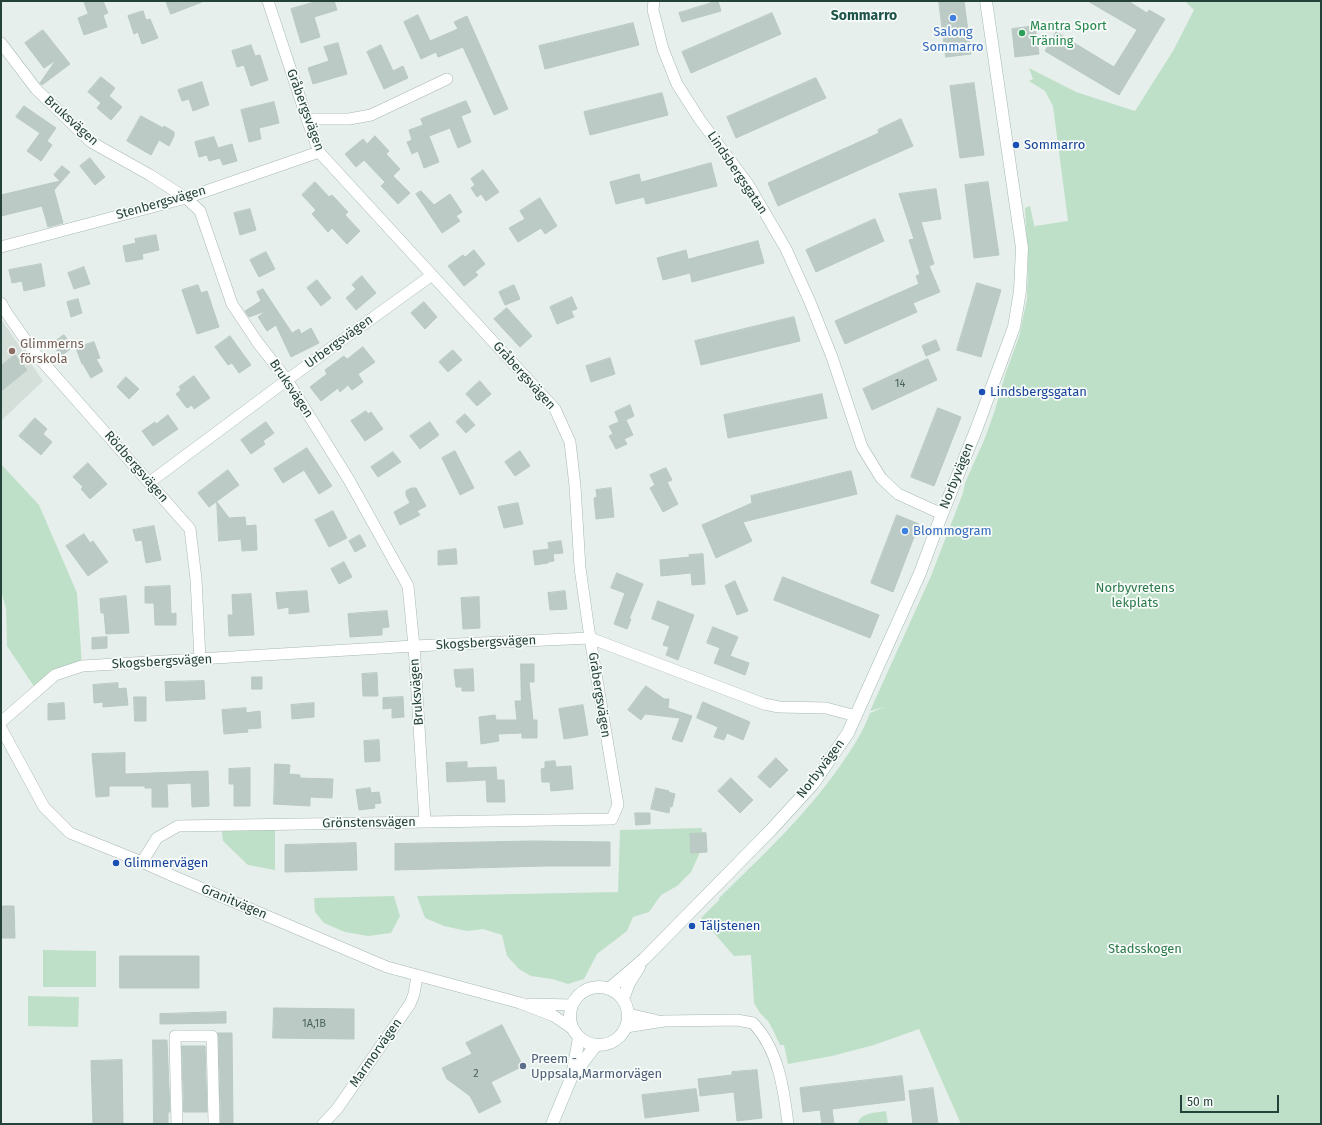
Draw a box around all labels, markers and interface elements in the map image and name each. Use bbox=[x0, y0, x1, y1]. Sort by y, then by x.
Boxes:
district label: Sommarro bbox=[831, 8, 897, 24]
marker: Salong Sommarro bbox=[948, 13, 958, 23]
place label: Mantra Sport Träning bbox=[1030, 18, 1107, 49]
place label: Salong Sommarro bbox=[922, 24, 984, 55]
marker: Mantra Sport Träning bbox=[1017, 28, 1027, 38]
street label: Gråbergsvägen bbox=[283, 67, 327, 153]
street label: Bruksvägen bbox=[41, 93, 101, 149]
street label: Lindsbergsgatan bbox=[703, 128, 771, 218]
place label: Sommarro bbox=[1024, 137, 1085, 153]
marker: Sommarro bbox=[1011, 140, 1021, 150]
street label: Stenbergsvägen bbox=[114, 183, 208, 223]
street label: Urbergsvägen bbox=[302, 312, 376, 372]
place label: Glimmerns förskola bbox=[20, 336, 84, 367]
street label: Gråbergsvägen bbox=[489, 339, 559, 413]
marker: Glimmerns förskola bbox=[7, 346, 17, 356]
street label: Bruksvägen bbox=[266, 357, 316, 421]
house number: 14 bbox=[895, 377, 905, 391]
place label: Lindsbergsgatan bbox=[990, 384, 1087, 400]
marker: Lindsbergsgatan bbox=[977, 387, 987, 397]
street label: Rödbergsvägen bbox=[101, 428, 171, 506]
street label: Norbyvägen bbox=[937, 441, 977, 511]
place label: Blommogram bbox=[913, 523, 992, 539]
marker: Blommogram bbox=[900, 526, 910, 536]
park label: Norbyvretens lekplats bbox=[1096, 580, 1174, 611]
street label: Skogsbergsvägen bbox=[435, 633, 537, 653]
street label: Gråbergsvägen bbox=[585, 651, 613, 739]
street label: Skogsbergsvägen bbox=[111, 652, 213, 672]
street label: Bruksvägen bbox=[407, 658, 427, 726]
street label: Norbyvägen bbox=[794, 736, 848, 802]
street label: Grönstensvägen bbox=[322, 814, 416, 832]
place label: Glimmervägen bbox=[124, 855, 208, 871]
marker: Glimmervägen bbox=[111, 858, 121, 868]
street label: Granitvägen bbox=[199, 881, 269, 923]
place label: Täljstenen bbox=[700, 918, 760, 934]
marker: Täljstenen bbox=[687, 921, 697, 931]
park label: Stadsskogen bbox=[1108, 941, 1182, 957]
street label: Marmorvägen bbox=[347, 1016, 405, 1090]
house number: 1A,1B bbox=[302, 1017, 326, 1031]
place label: Preem - Uppsala,Marmorvägen bbox=[531, 1051, 662, 1082]
marker: Preem - Uppsala,Marmorvägen bbox=[518, 1061, 528, 1071]
house number: 2 bbox=[473, 1067, 479, 1081]
scale bar bbox=[1182, 1087, 1281, 1113]
text: 50 m bbox=[1187, 1095, 1213, 1109]

